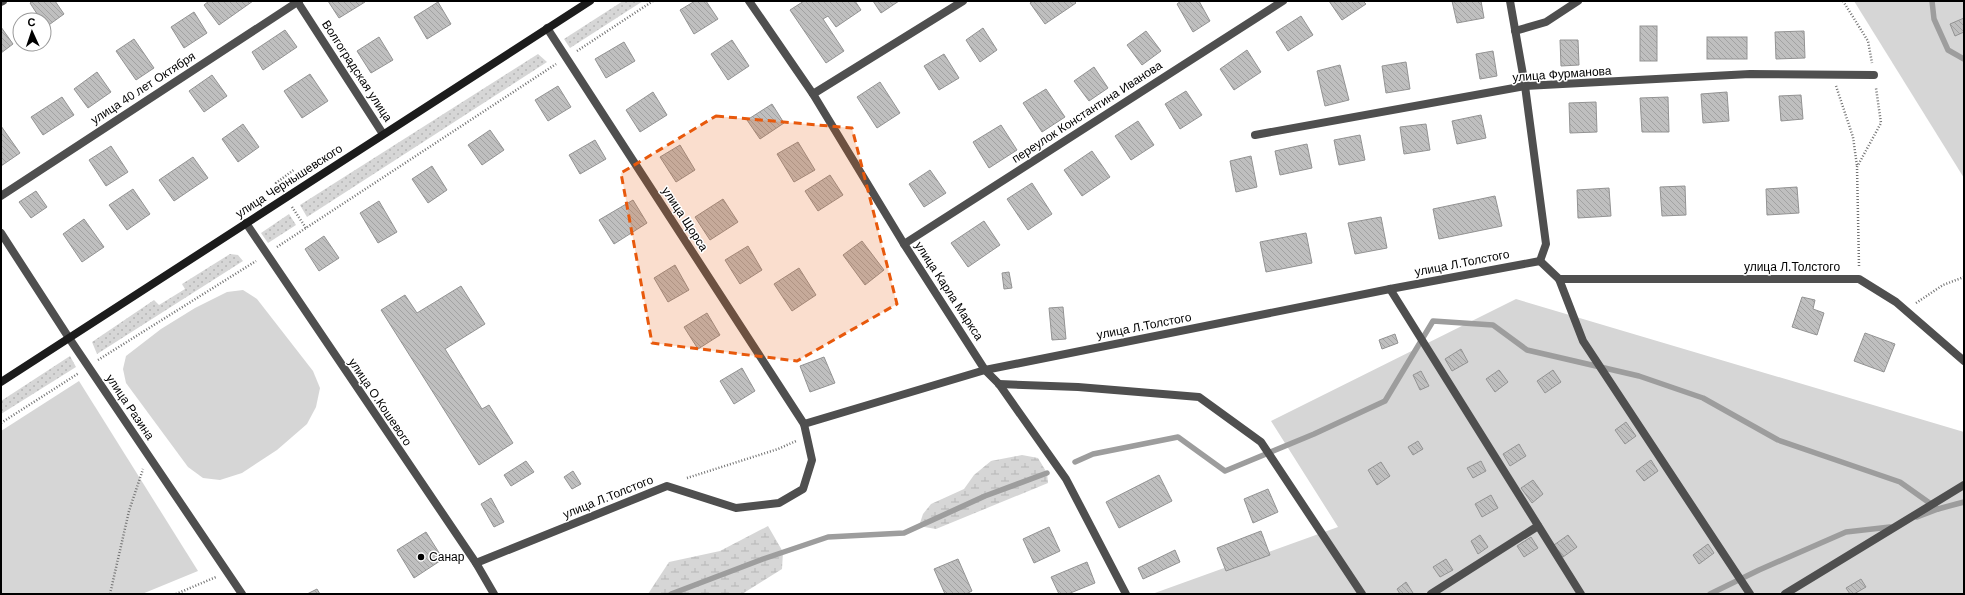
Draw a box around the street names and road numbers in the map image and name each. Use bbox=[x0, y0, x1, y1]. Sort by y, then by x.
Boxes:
street label: Волгоградская улица bbox=[319, 18, 395, 125]
street label: улица 40 лет Октября bbox=[88, 49, 198, 127]
street label: переулок Константина Иванова bbox=[1009, 58, 1165, 166]
street label: улица Фурманова bbox=[1512, 64, 1612, 84]
street label: улица Чернышевского bbox=[233, 141, 345, 221]
street label: улица Щорса bbox=[659, 184, 711, 254]
street label: улица Карла Маркса bbox=[912, 239, 986, 343]
street label: улица Л.Толстого bbox=[1413, 247, 1511, 279]
street label: улица Л.Толстого bbox=[1744, 260, 1840, 274]
street label: улица Л.Толстого bbox=[1095, 310, 1193, 342]
street label: улица О.Кошевого bbox=[345, 356, 415, 449]
street label: улица Разина bbox=[103, 372, 157, 443]
street label: улица Л.Толстого bbox=[561, 472, 655, 522]

